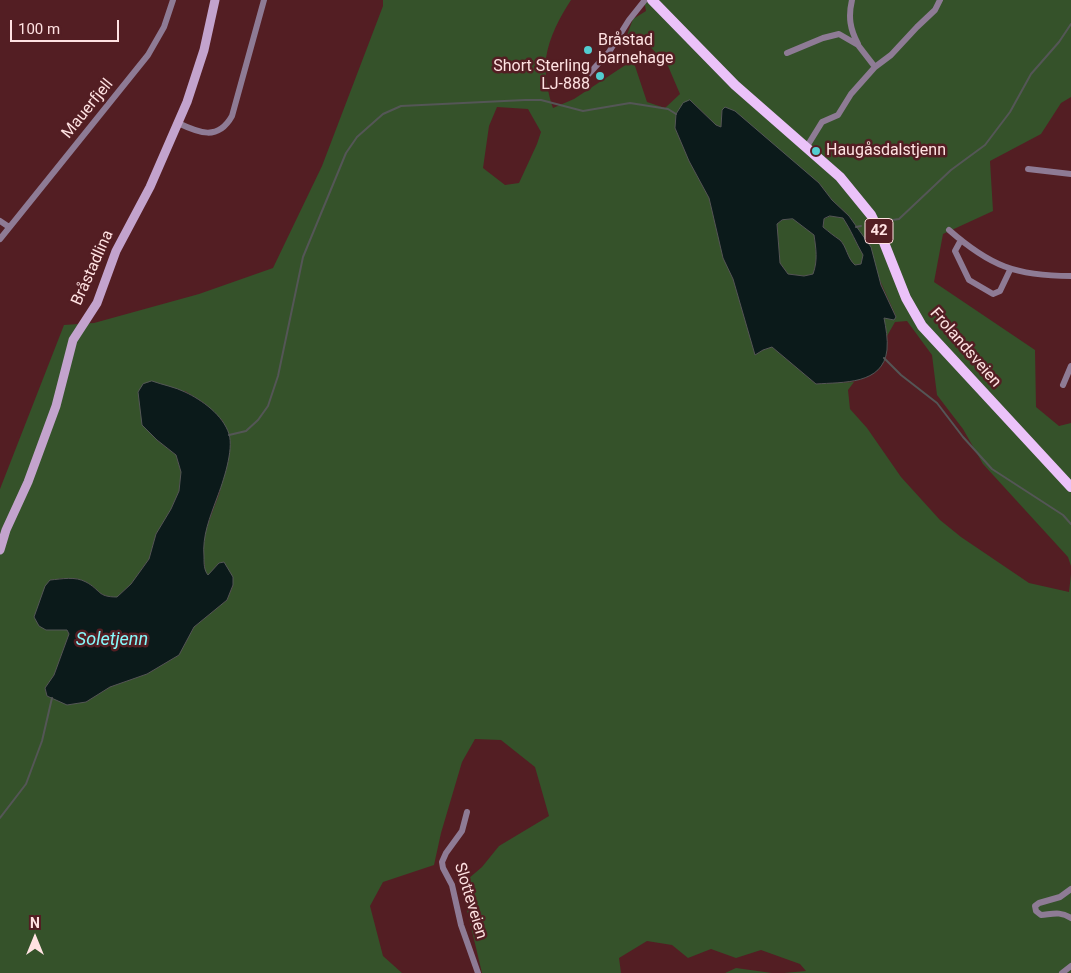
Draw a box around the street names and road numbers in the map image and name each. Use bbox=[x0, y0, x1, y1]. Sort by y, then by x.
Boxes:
street label: Mauerfjell bbox=[58, 75, 118, 143]
road number: 42 bbox=[865, 218, 893, 244]
street label: Bråstadlina bbox=[68, 227, 118, 309]
street label: Frolandsveien bbox=[925, 304, 1005, 392]
street label: Slotteveien bbox=[449, 861, 491, 941]

